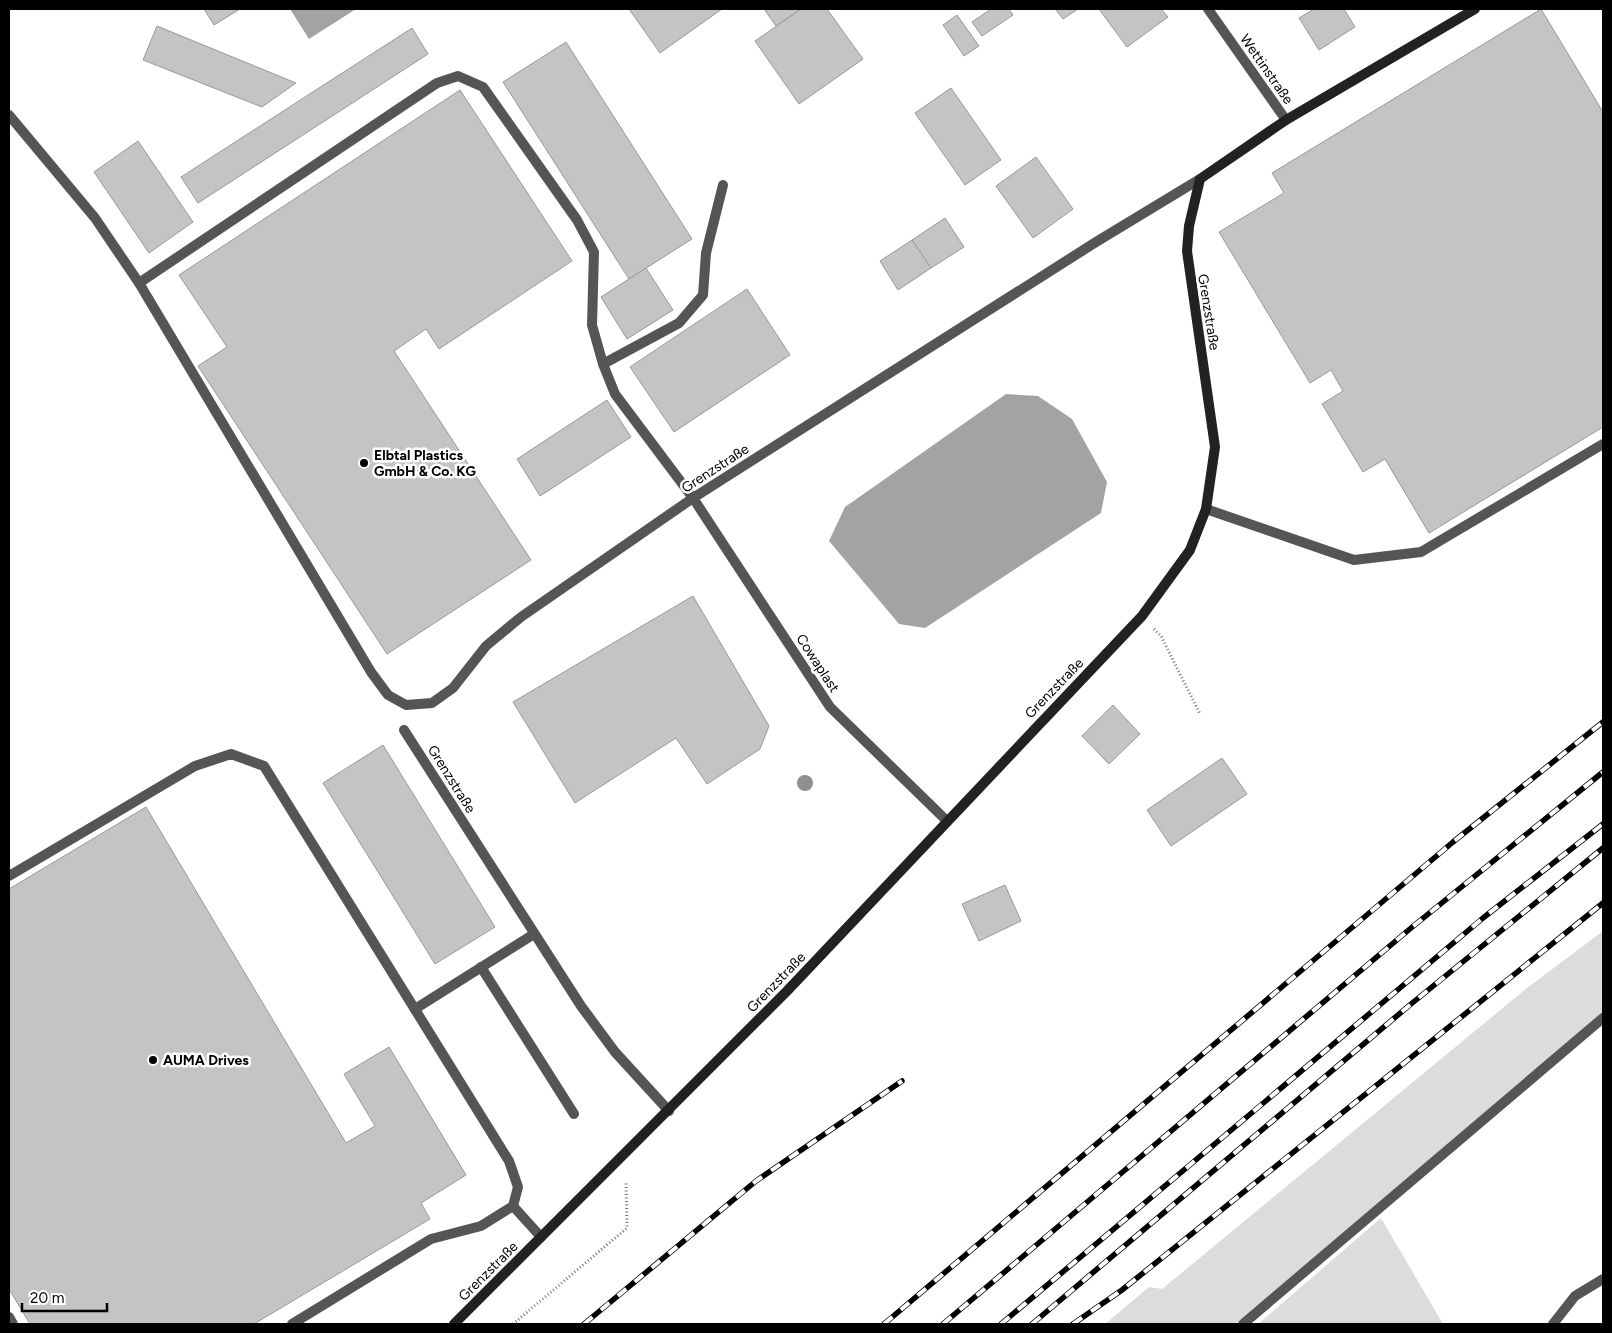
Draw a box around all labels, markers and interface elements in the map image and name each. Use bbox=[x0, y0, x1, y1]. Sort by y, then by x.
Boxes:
street label: Wettinstraße bbox=[1236, 31, 1297, 108]
street label: Grenzstraße bbox=[1194, 273, 1223, 352]
street label: Grenzstraße bbox=[678, 440, 752, 496]
place label: Elbtal Plastics GmbH & Co. KG bbox=[374, 447, 477, 480]
marker: Elbtal Plastics GmbH & Co. KG bbox=[358, 457, 370, 469]
street label: Cowaplast bbox=[792, 631, 843, 696]
street label: Grenzstraße bbox=[1022, 655, 1087, 722]
street label: Grenzstraße bbox=[424, 742, 479, 817]
street label: Grenzstraße bbox=[744, 949, 809, 1016]
place label: AUMA Drives bbox=[163, 1052, 249, 1069]
marker: AUMA Drives bbox=[147, 1054, 159, 1066]
street label: Grenzstraße bbox=[455, 1238, 522, 1305]
scale bar bbox=[22, 1280, 108, 1312]
text: 20 m bbox=[30, 1289, 64, 1307]

